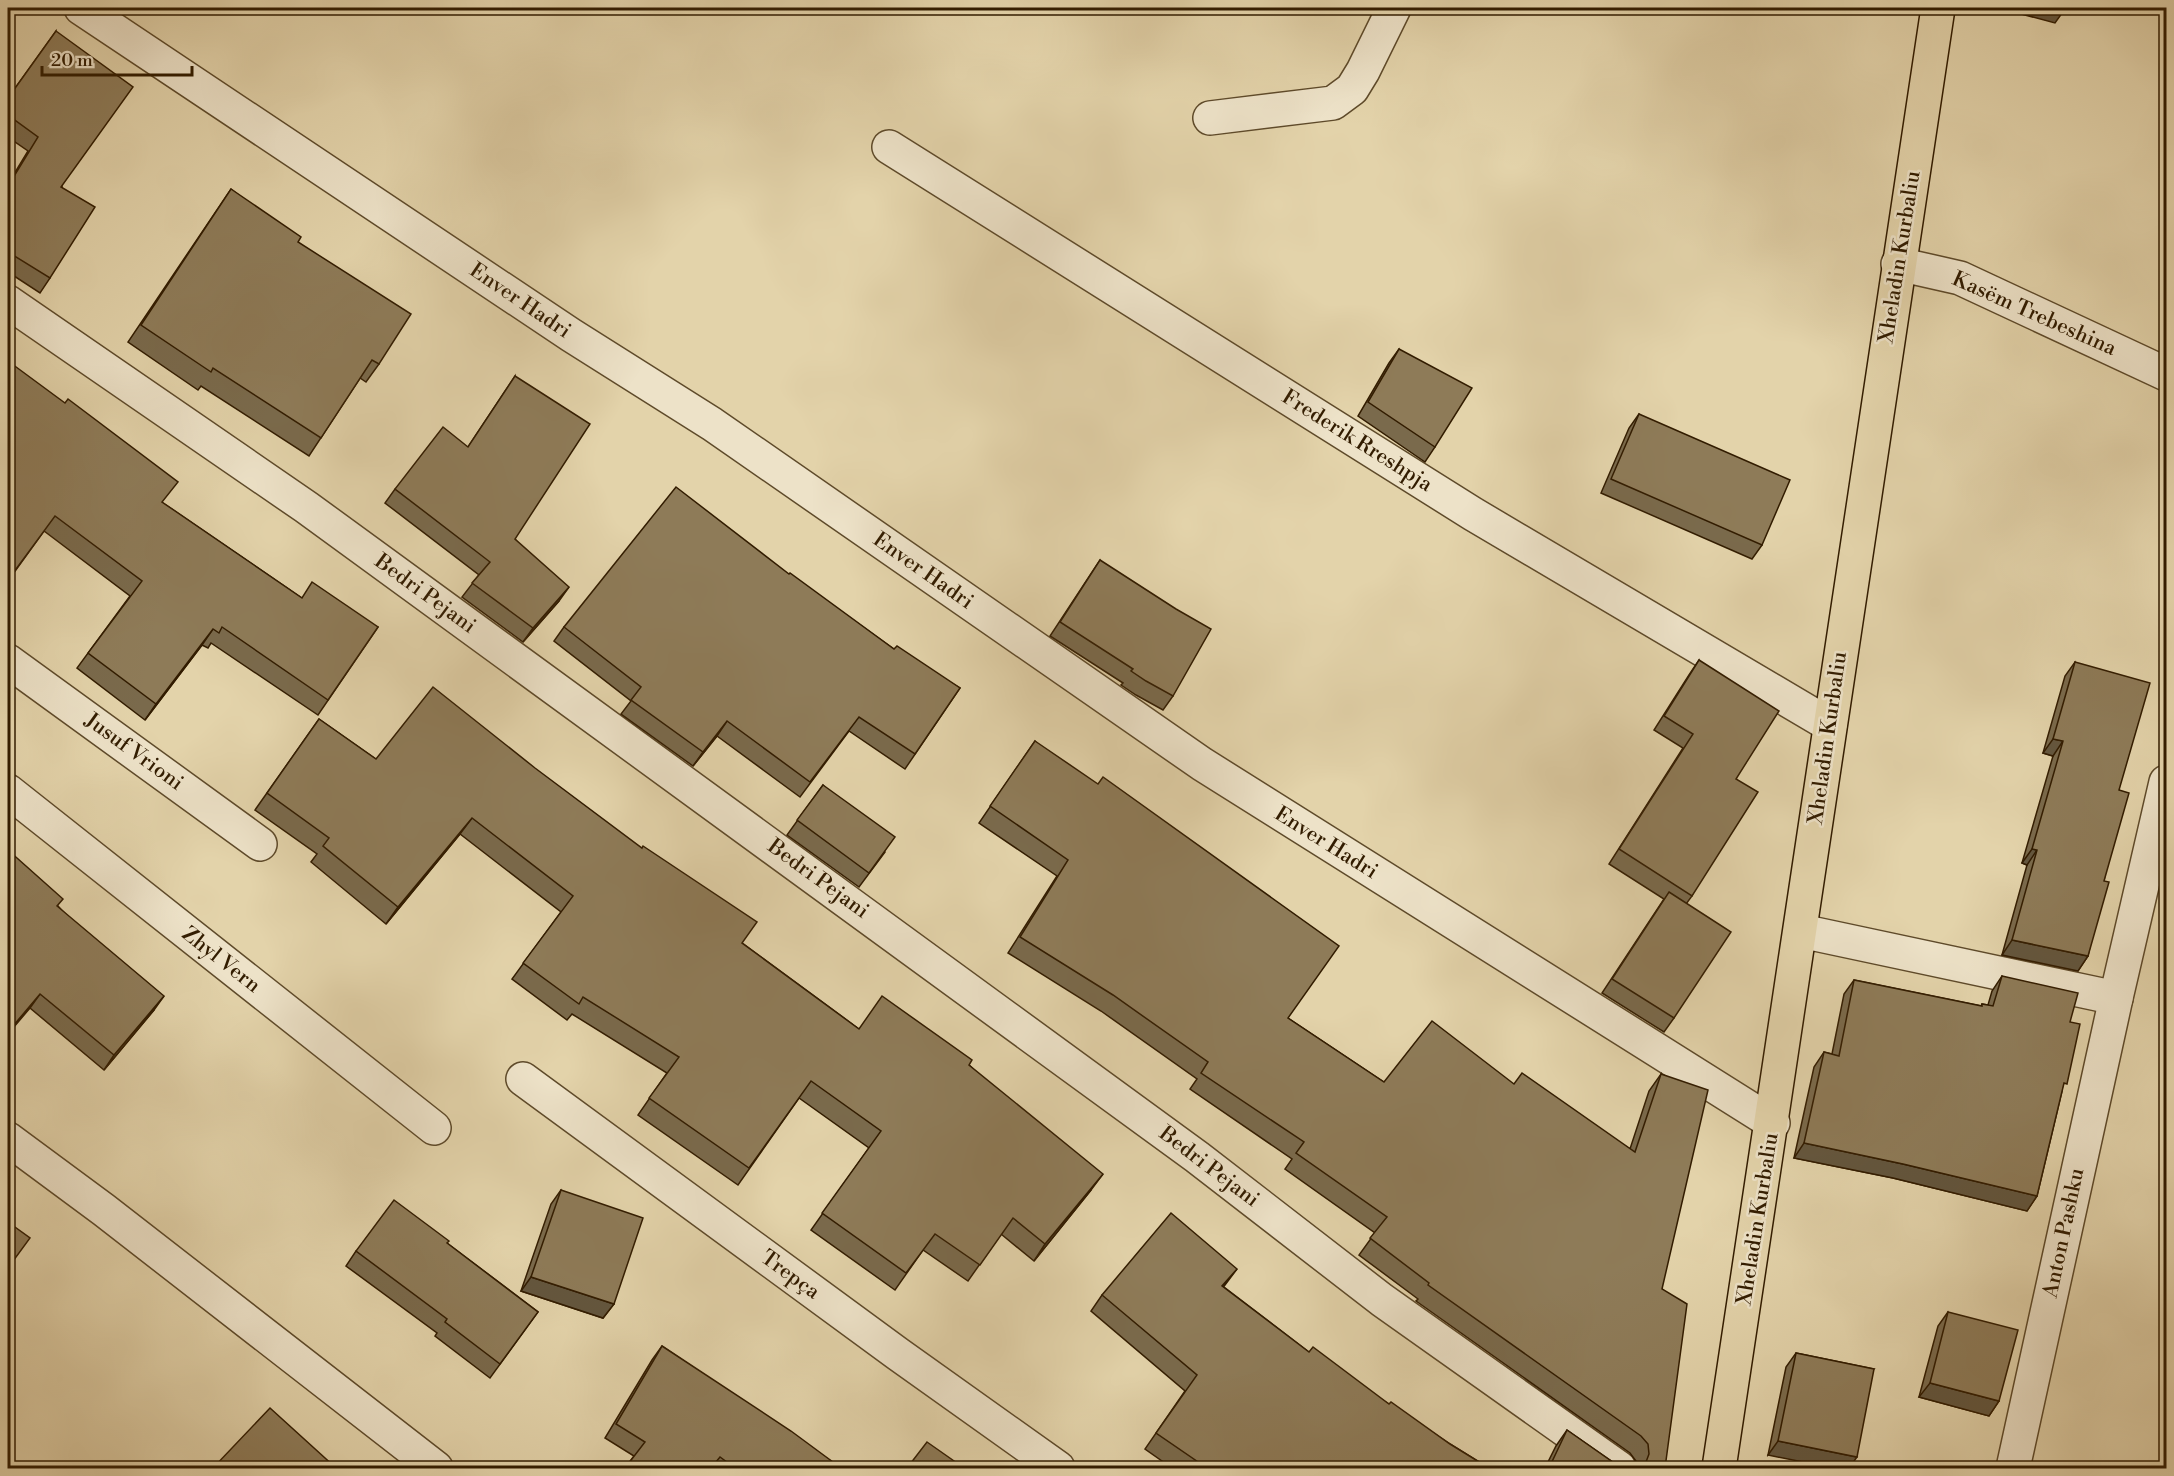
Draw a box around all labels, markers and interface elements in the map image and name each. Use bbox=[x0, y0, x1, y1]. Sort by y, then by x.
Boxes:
scale bar bbox=[42, 39, 192, 77]
text: 20 m bbox=[51, 49, 93, 72]
street label: Xheladin Kurbaliu bbox=[1873, 169, 1926, 346]
street label: Enver Hadri bbox=[464, 258, 576, 344]
street label: Kasëm Trebeshina bbox=[1948, 266, 2120, 362]
street label: Frederik Rreshpja bbox=[1277, 384, 1437, 498]
street label: Enver Hadri bbox=[868, 527, 978, 615]
street label: Bedri Pejani bbox=[369, 548, 481, 639]
street label: Xheladin Kurbaliu bbox=[1803, 650, 1853, 827]
street label: Jusuf Vrioni bbox=[79, 707, 188, 796]
street label: Enver Hadri bbox=[1270, 801, 1382, 885]
street label: Bedri Pejani bbox=[762, 833, 874, 924]
street label: Zhyl Vern bbox=[177, 921, 266, 999]
street label: Bedri Pejani bbox=[1153, 1120, 1264, 1213]
street label: Xheladin Kurbaliu bbox=[1731, 1131, 1784, 1308]
street label: Anton Pashku bbox=[2037, 1166, 2090, 1301]
street label: Trepça bbox=[755, 1245, 825, 1305]

